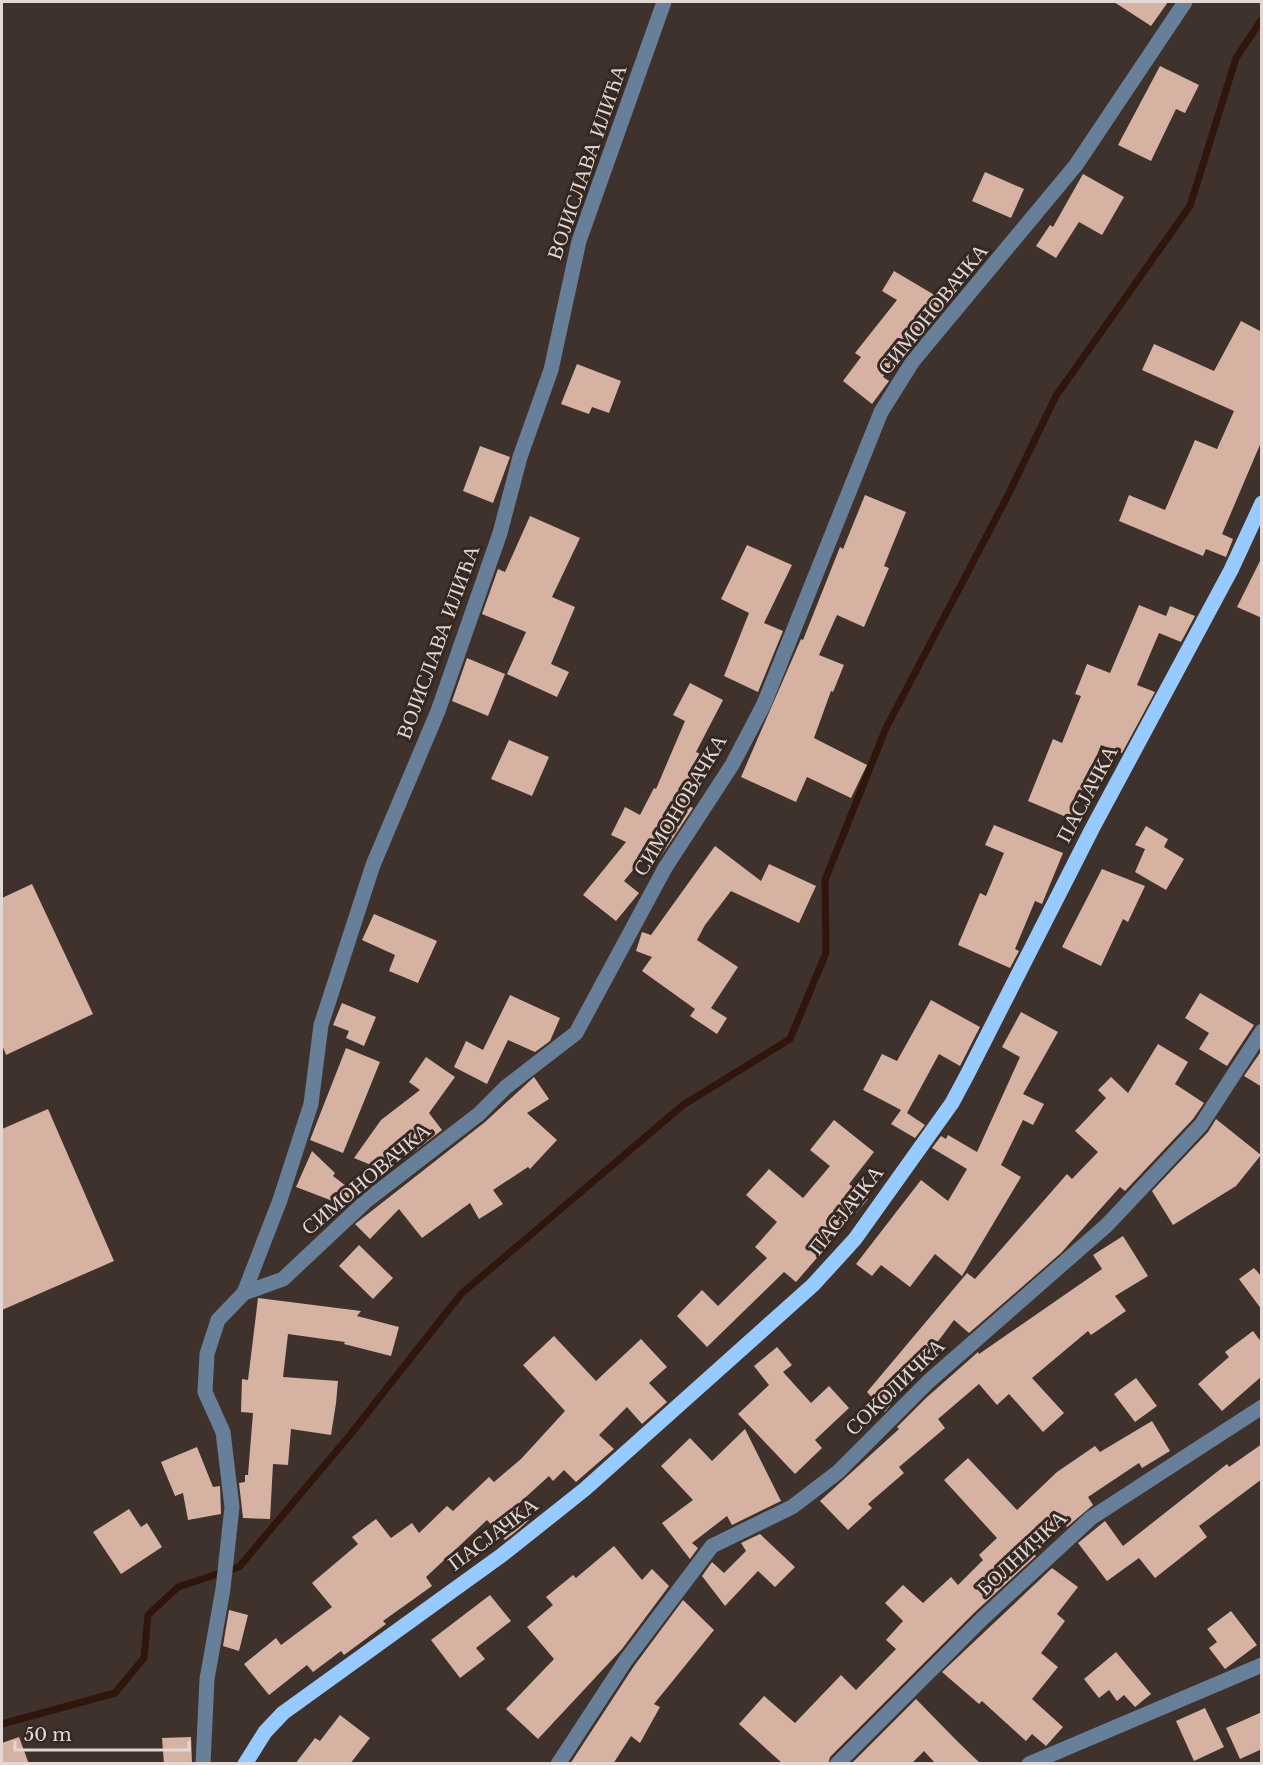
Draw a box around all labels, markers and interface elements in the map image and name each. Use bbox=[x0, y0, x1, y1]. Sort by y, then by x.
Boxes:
street label: ВОЈИСЛАВА ИЛИЋА bbox=[541, 60, 633, 263]
street label: СИМОНОВАЧКА bbox=[872, 238, 994, 380]
street label: ВОЈИСЛАВА ИЛИЋА bbox=[391, 541, 485, 743]
street label: СИМОНОВАЧКА bbox=[627, 729, 733, 881]
street label: ПАСЈАЧКА bbox=[1051, 740, 1124, 847]
street label: СИМОНОВАЧКА bbox=[296, 1117, 437, 1241]
street label: ПАСЈАЧКА bbox=[803, 1159, 889, 1260]
street label: СОКОЛИЧКА bbox=[840, 1332, 951, 1441]
street label: ПАСЈАЧКА bbox=[443, 1491, 544, 1576]
street label: БОЛНИЧКА bbox=[972, 1504, 1073, 1601]
scale bar bbox=[15, 1714, 189, 1752]
text: 50 m bbox=[24, 1724, 72, 1746]

